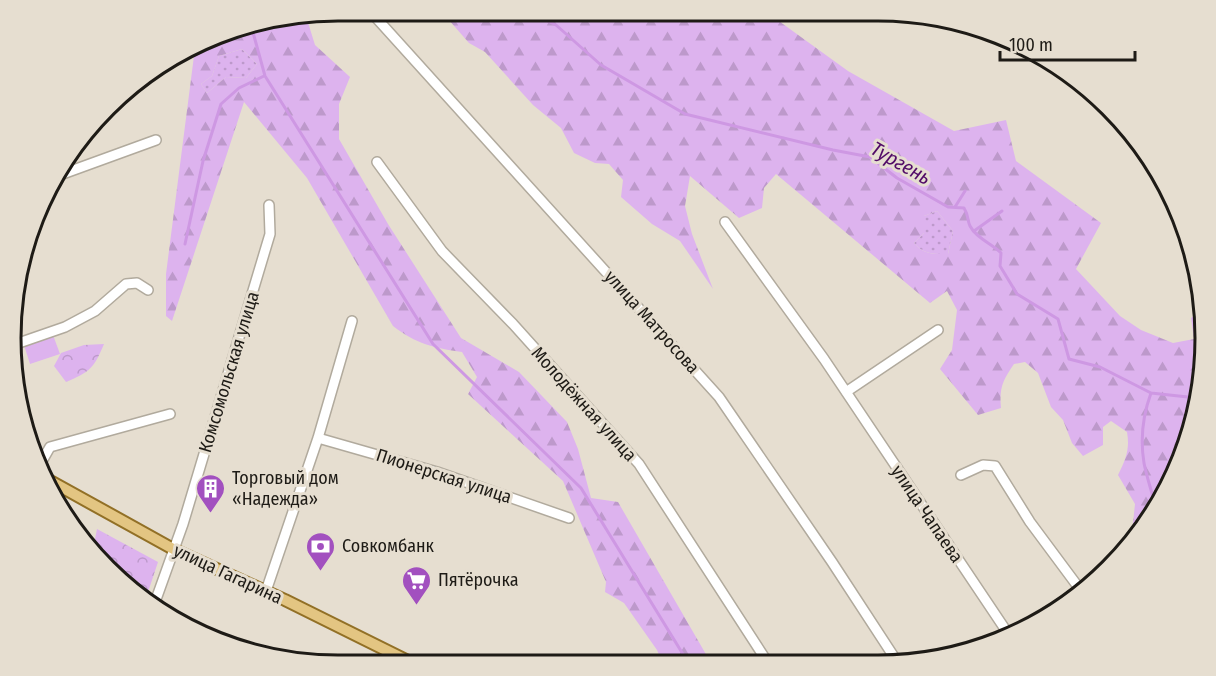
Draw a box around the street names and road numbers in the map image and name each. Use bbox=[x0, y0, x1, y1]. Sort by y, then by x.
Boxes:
street label: улица Матросова bbox=[600, 266, 704, 378]
street label: Комсомольская улица bbox=[194, 289, 264, 455]
street label: Молодёжная улица bbox=[527, 342, 641, 466]
street label: Пионерская улица bbox=[374, 444, 515, 508]
street label: улица Чапаева bbox=[886, 461, 968, 567]
street label: улица Гагарина bbox=[170, 539, 286, 609]

